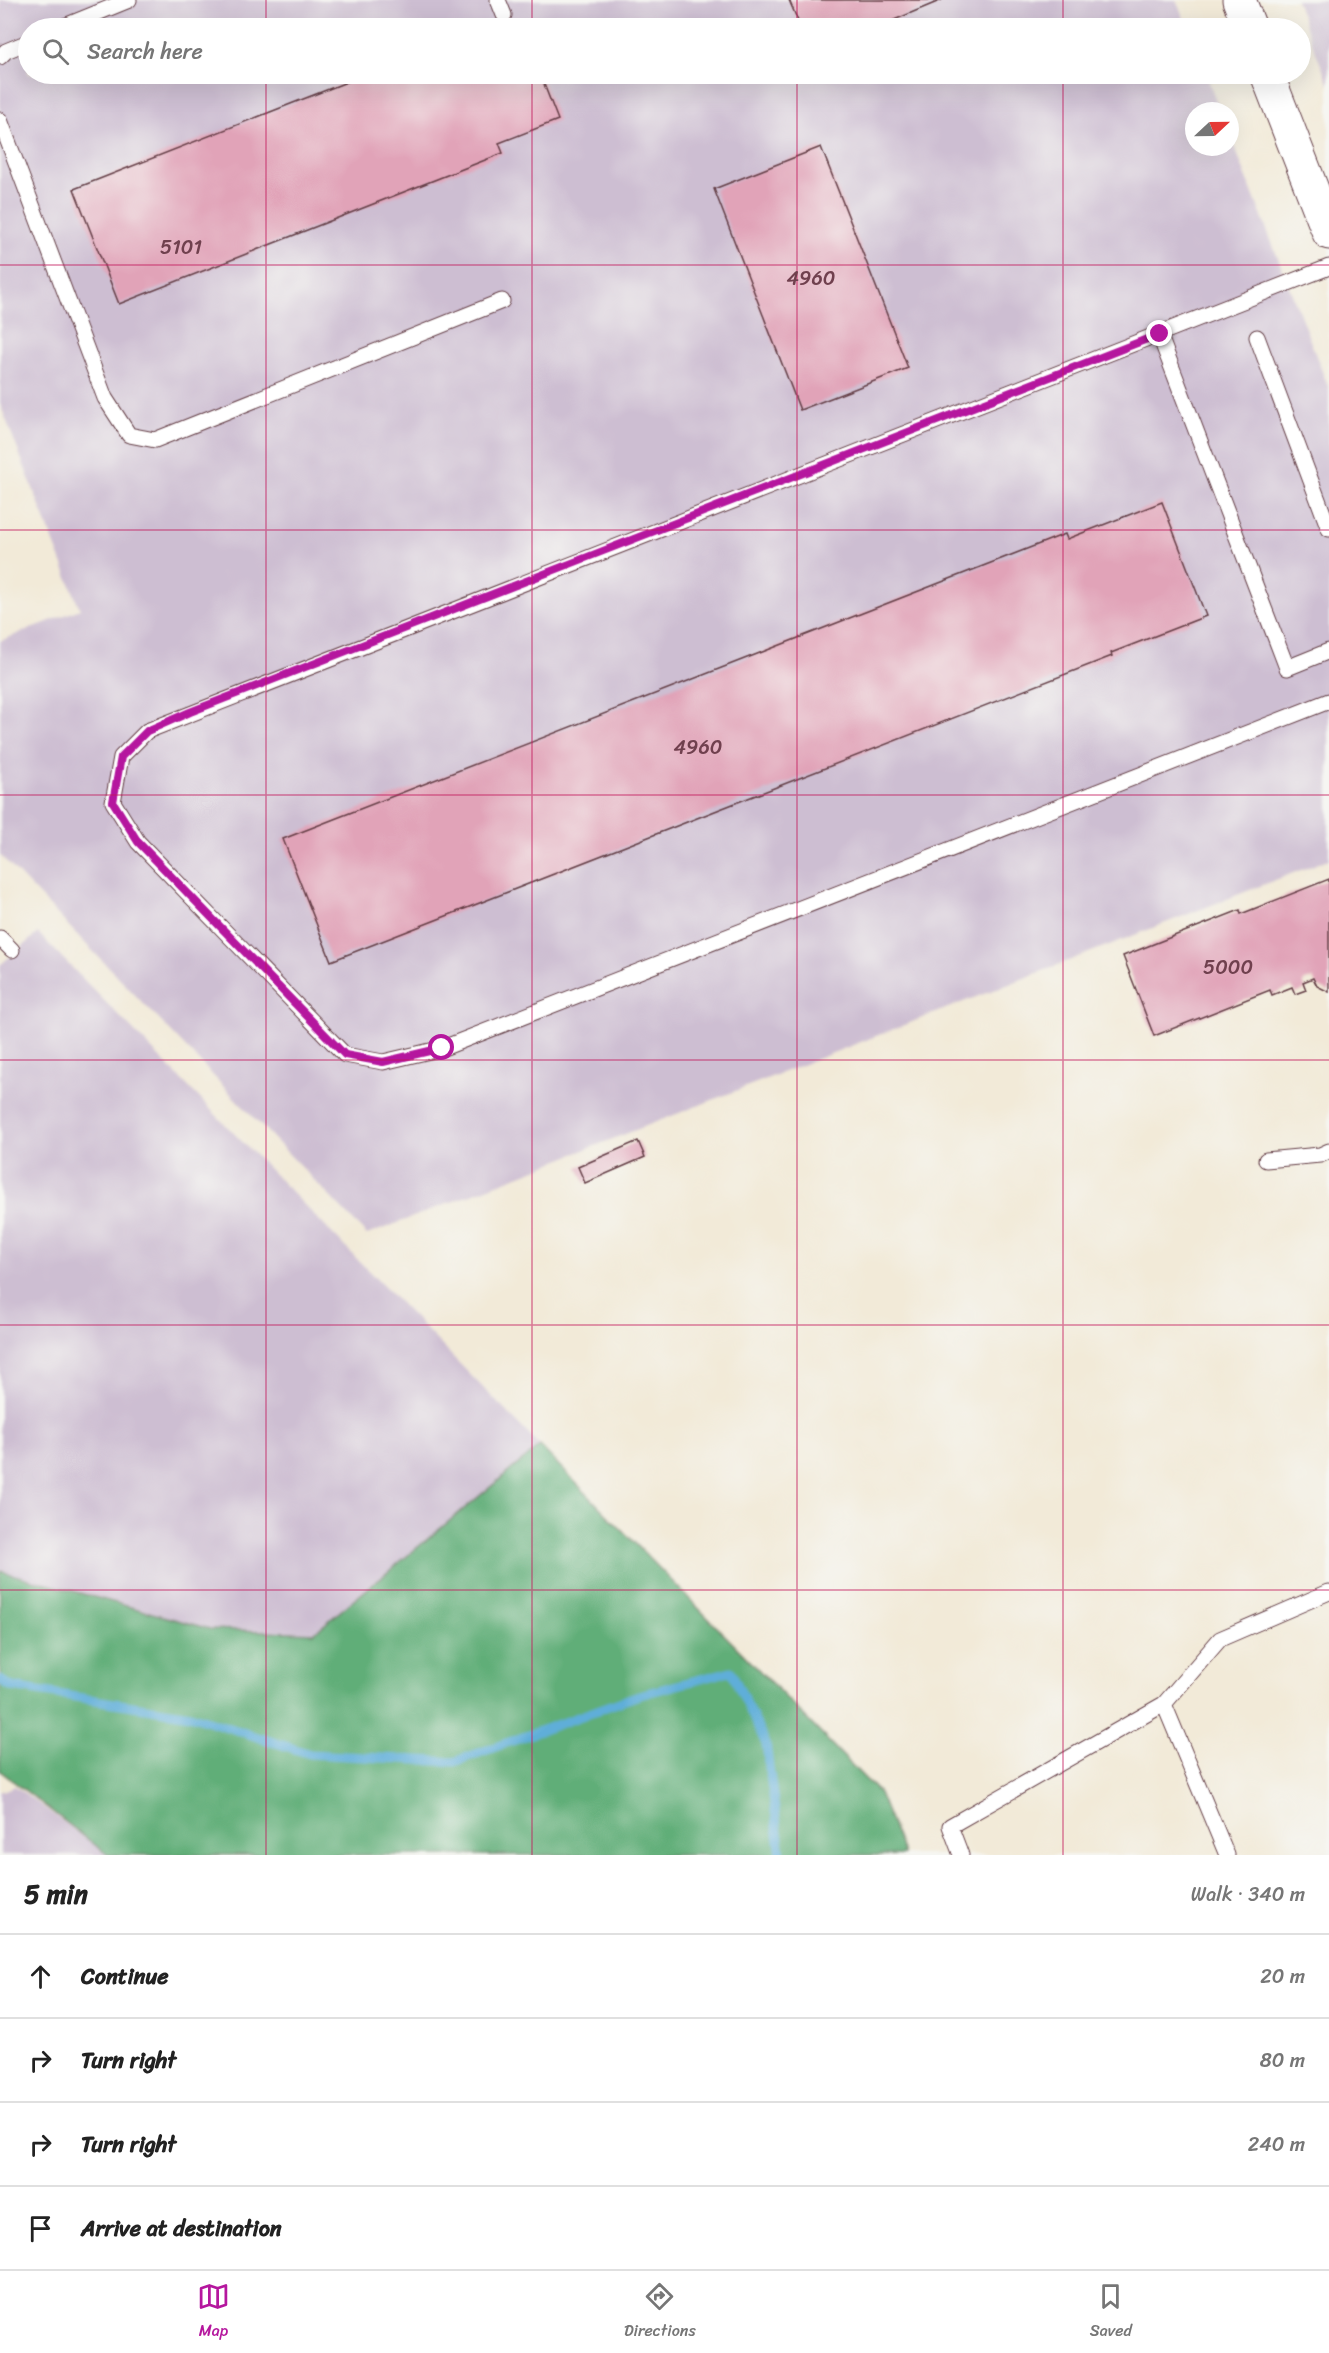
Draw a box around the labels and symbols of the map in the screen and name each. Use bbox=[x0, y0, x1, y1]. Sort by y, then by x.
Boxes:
north arrow bbox=[1185, 102, 1239, 156]
house number: 5101 bbox=[160, 230, 202, 265]
house number: 4960 bbox=[787, 261, 835, 296]
route end bbox=[1146, 320, 1172, 346]
house number: 4960 bbox=[674, 730, 722, 765]
house number: 5000 bbox=[1203, 950, 1253, 985]
route start bbox=[428, 1034, 454, 1060]

